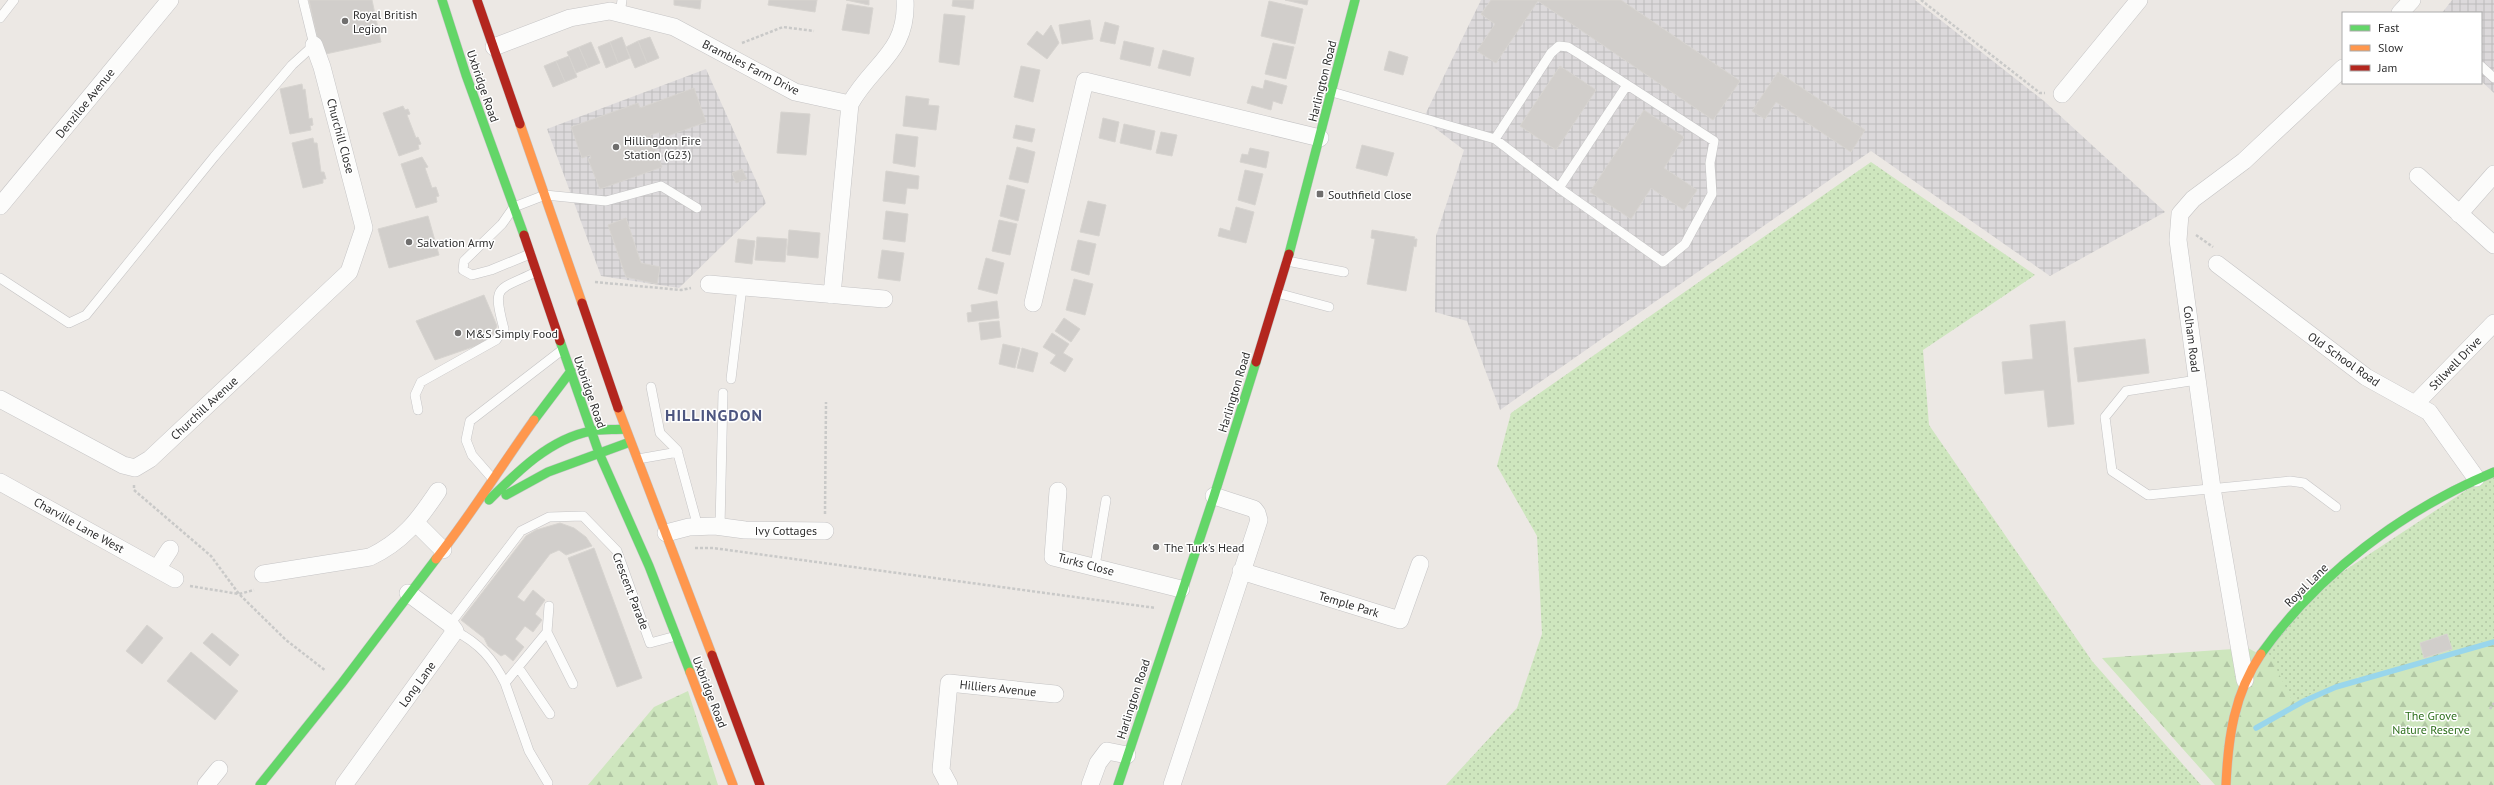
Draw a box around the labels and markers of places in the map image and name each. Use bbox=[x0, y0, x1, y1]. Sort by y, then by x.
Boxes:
place label: Royal British Legion bbox=[353, 7, 417, 36]
marker: Royal British Legion bbox=[340, 16, 350, 26]
place label: Hillingdon Fire Station (G23) bbox=[624, 133, 701, 162]
marker: Hillingdon Fire Station (G23) bbox=[611, 142, 621, 152]
place label: Southfield Close bbox=[1328, 187, 1412, 202]
marker: Southfield Close bbox=[1315, 189, 1325, 199]
place label: Salvation Army bbox=[417, 235, 495, 250]
marker: Salvation Army bbox=[404, 237, 414, 247]
place label: M&S Simply Food bbox=[466, 326, 558, 341]
marker: M&S Simply Food bbox=[453, 328, 463, 338]
place label: The Turk's Head bbox=[1164, 540, 1245, 555]
marker: The Turk's Head bbox=[1151, 542, 1161, 552]

